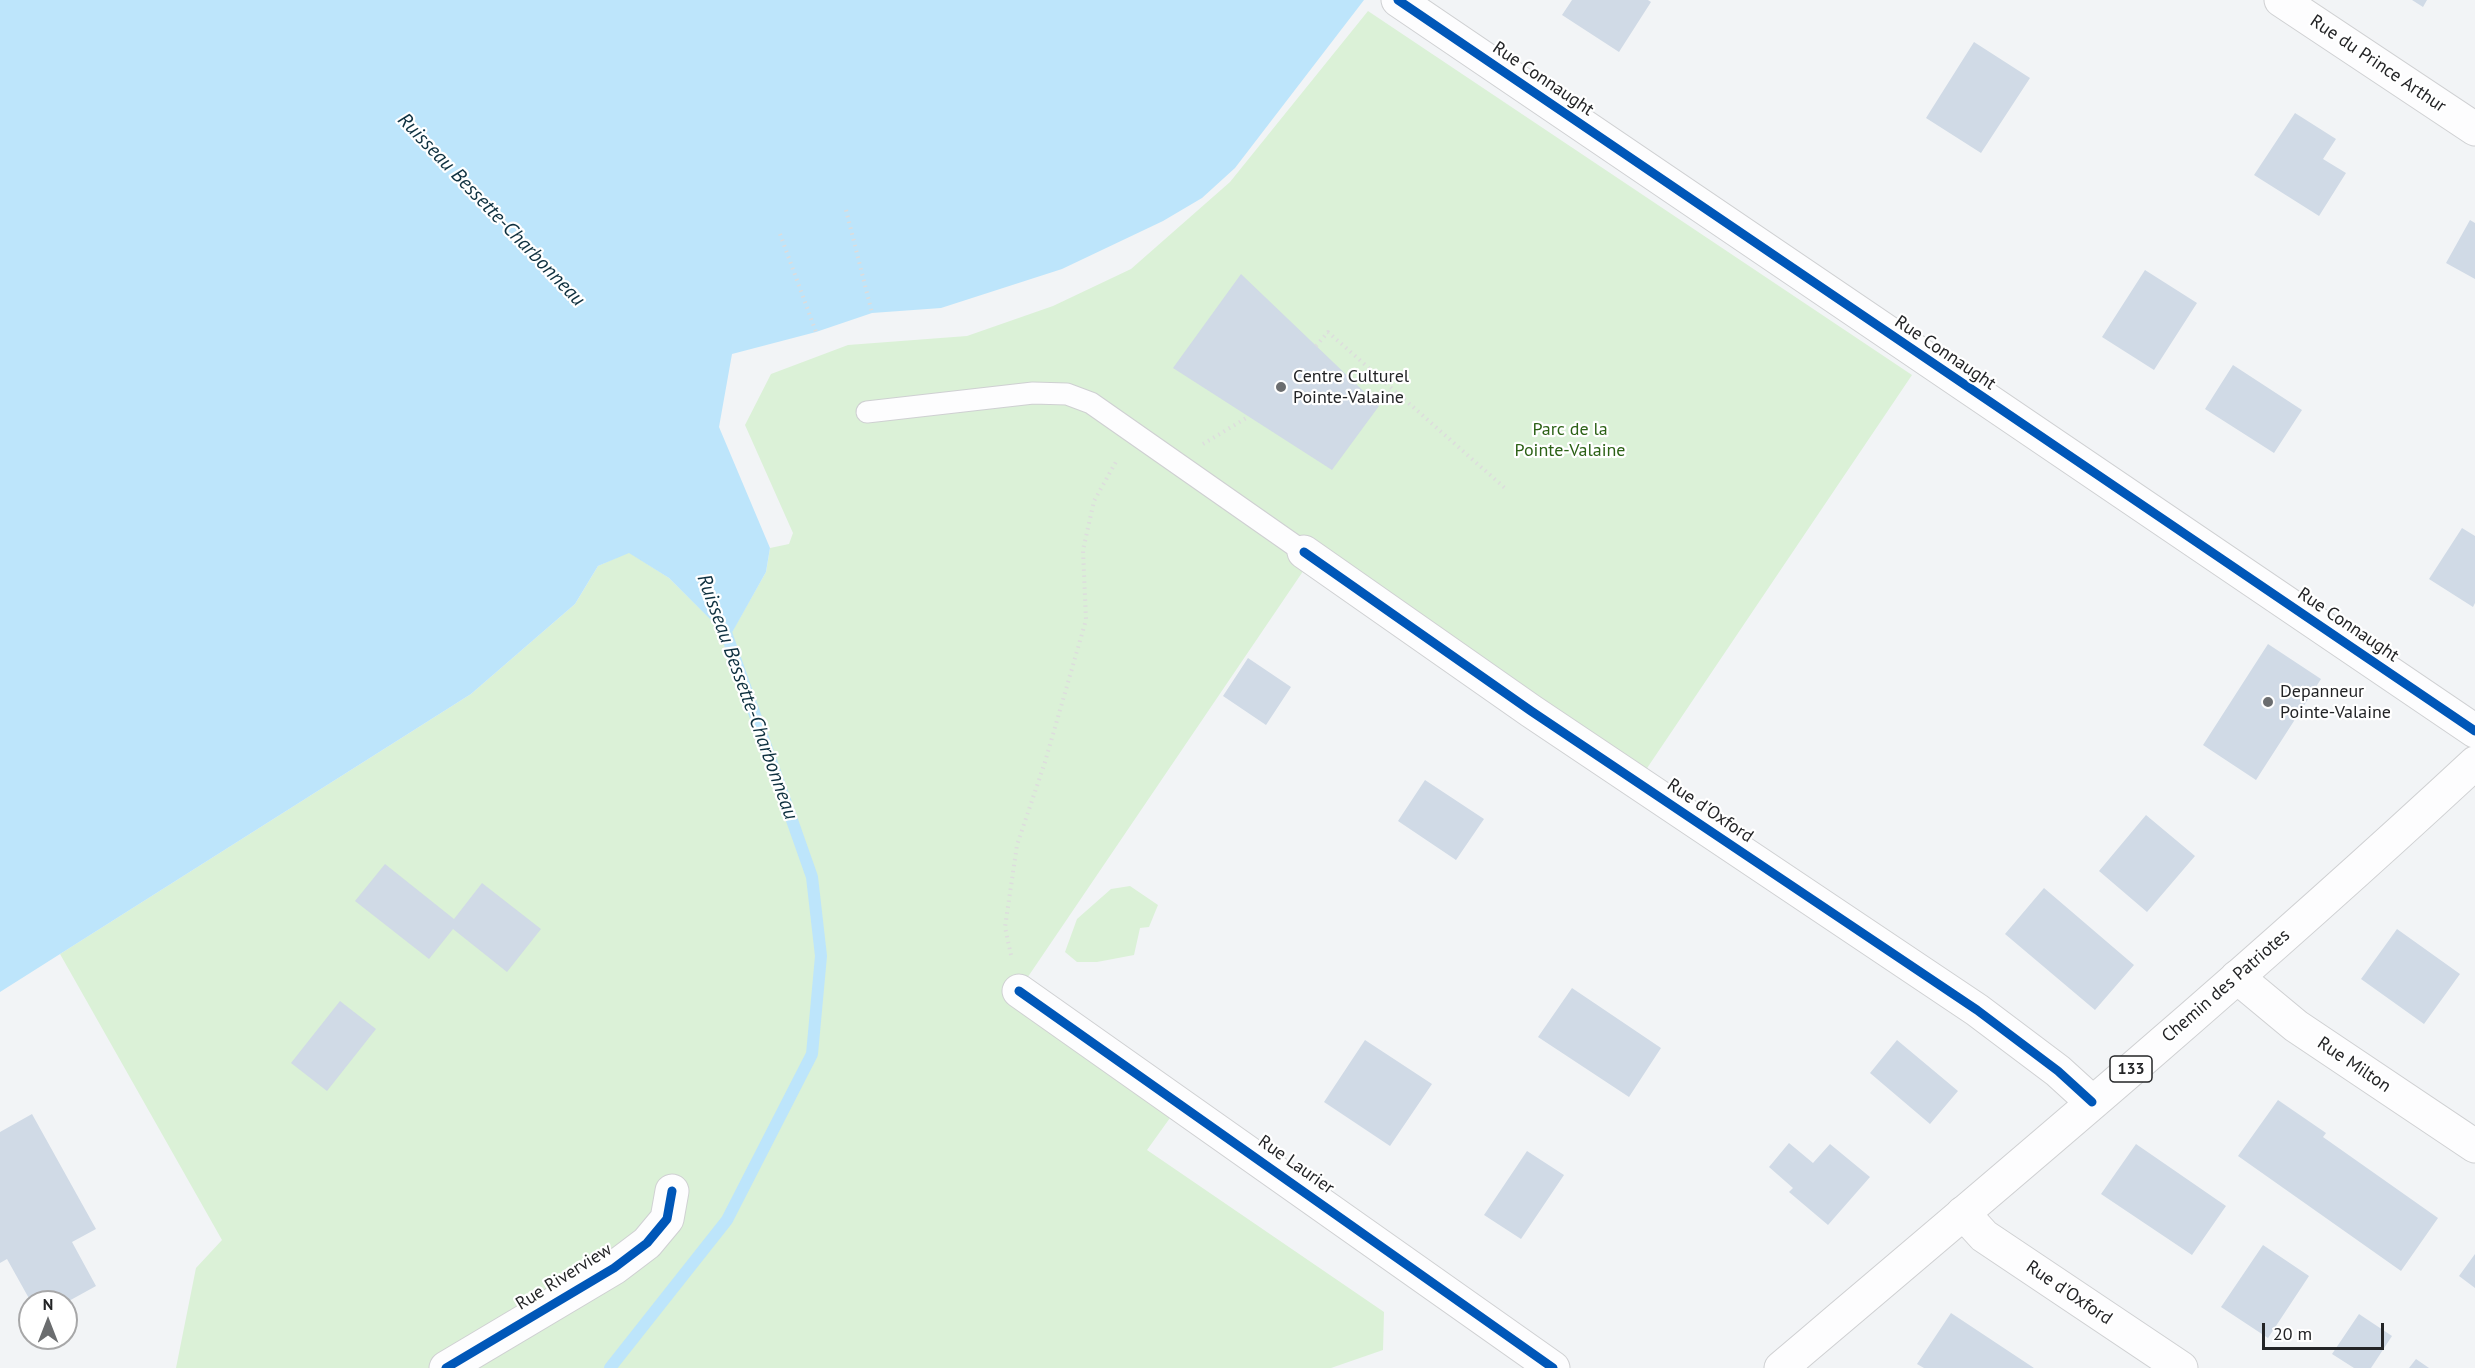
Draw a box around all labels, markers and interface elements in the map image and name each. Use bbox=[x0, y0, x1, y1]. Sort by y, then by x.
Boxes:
street label: Rue du Prince Arthur bbox=[2306, 11, 2450, 117]
street label: Rue Connaught bbox=[1488, 37, 1598, 121]
water label: Ruisseau Bessette-Charbonneau bbox=[392, 108, 590, 312]
street label: Rue Connaught bbox=[1890, 311, 2000, 395]
place label: Centre Culturel Pointe-Valaine bbox=[1293, 366, 1409, 409]
marker: Centre Culturel Pointe-Valaine bbox=[1274, 380, 1288, 394]
park label: Parc de la Pointe-Valaine bbox=[1515, 419, 1625, 462]
water label: Ruisseau Bessette-Charbonneau bbox=[691, 571, 803, 823]
street label: Rue Connaught bbox=[2293, 583, 2403, 667]
place label: Depanneur Pointe-Valaine bbox=[2280, 681, 2391, 724]
marker: Depanneur Pointe-Valaine bbox=[2261, 695, 2275, 709]
street label: Rue d'Oxford bbox=[1663, 774, 1757, 848]
street label: Chemin des Patriotes bbox=[2158, 925, 2294, 1047]
street label: Rue Milton bbox=[2313, 1033, 2395, 1097]
road number: 133 bbox=[2110, 1056, 2152, 1082]
street label: Rue Laurier bbox=[1254, 1131, 1338, 1199]
street label: Rue Riverview bbox=[512, 1239, 616, 1315]
street label: Rue d'Oxford bbox=[2022, 1256, 2116, 1330]
north arrow bbox=[18, 1290, 78, 1350]
text: N bbox=[43, 1294, 53, 1314]
scale bar bbox=[2265, 1311, 2386, 1349]
text: 20 m bbox=[2273, 1322, 2312, 1345]

